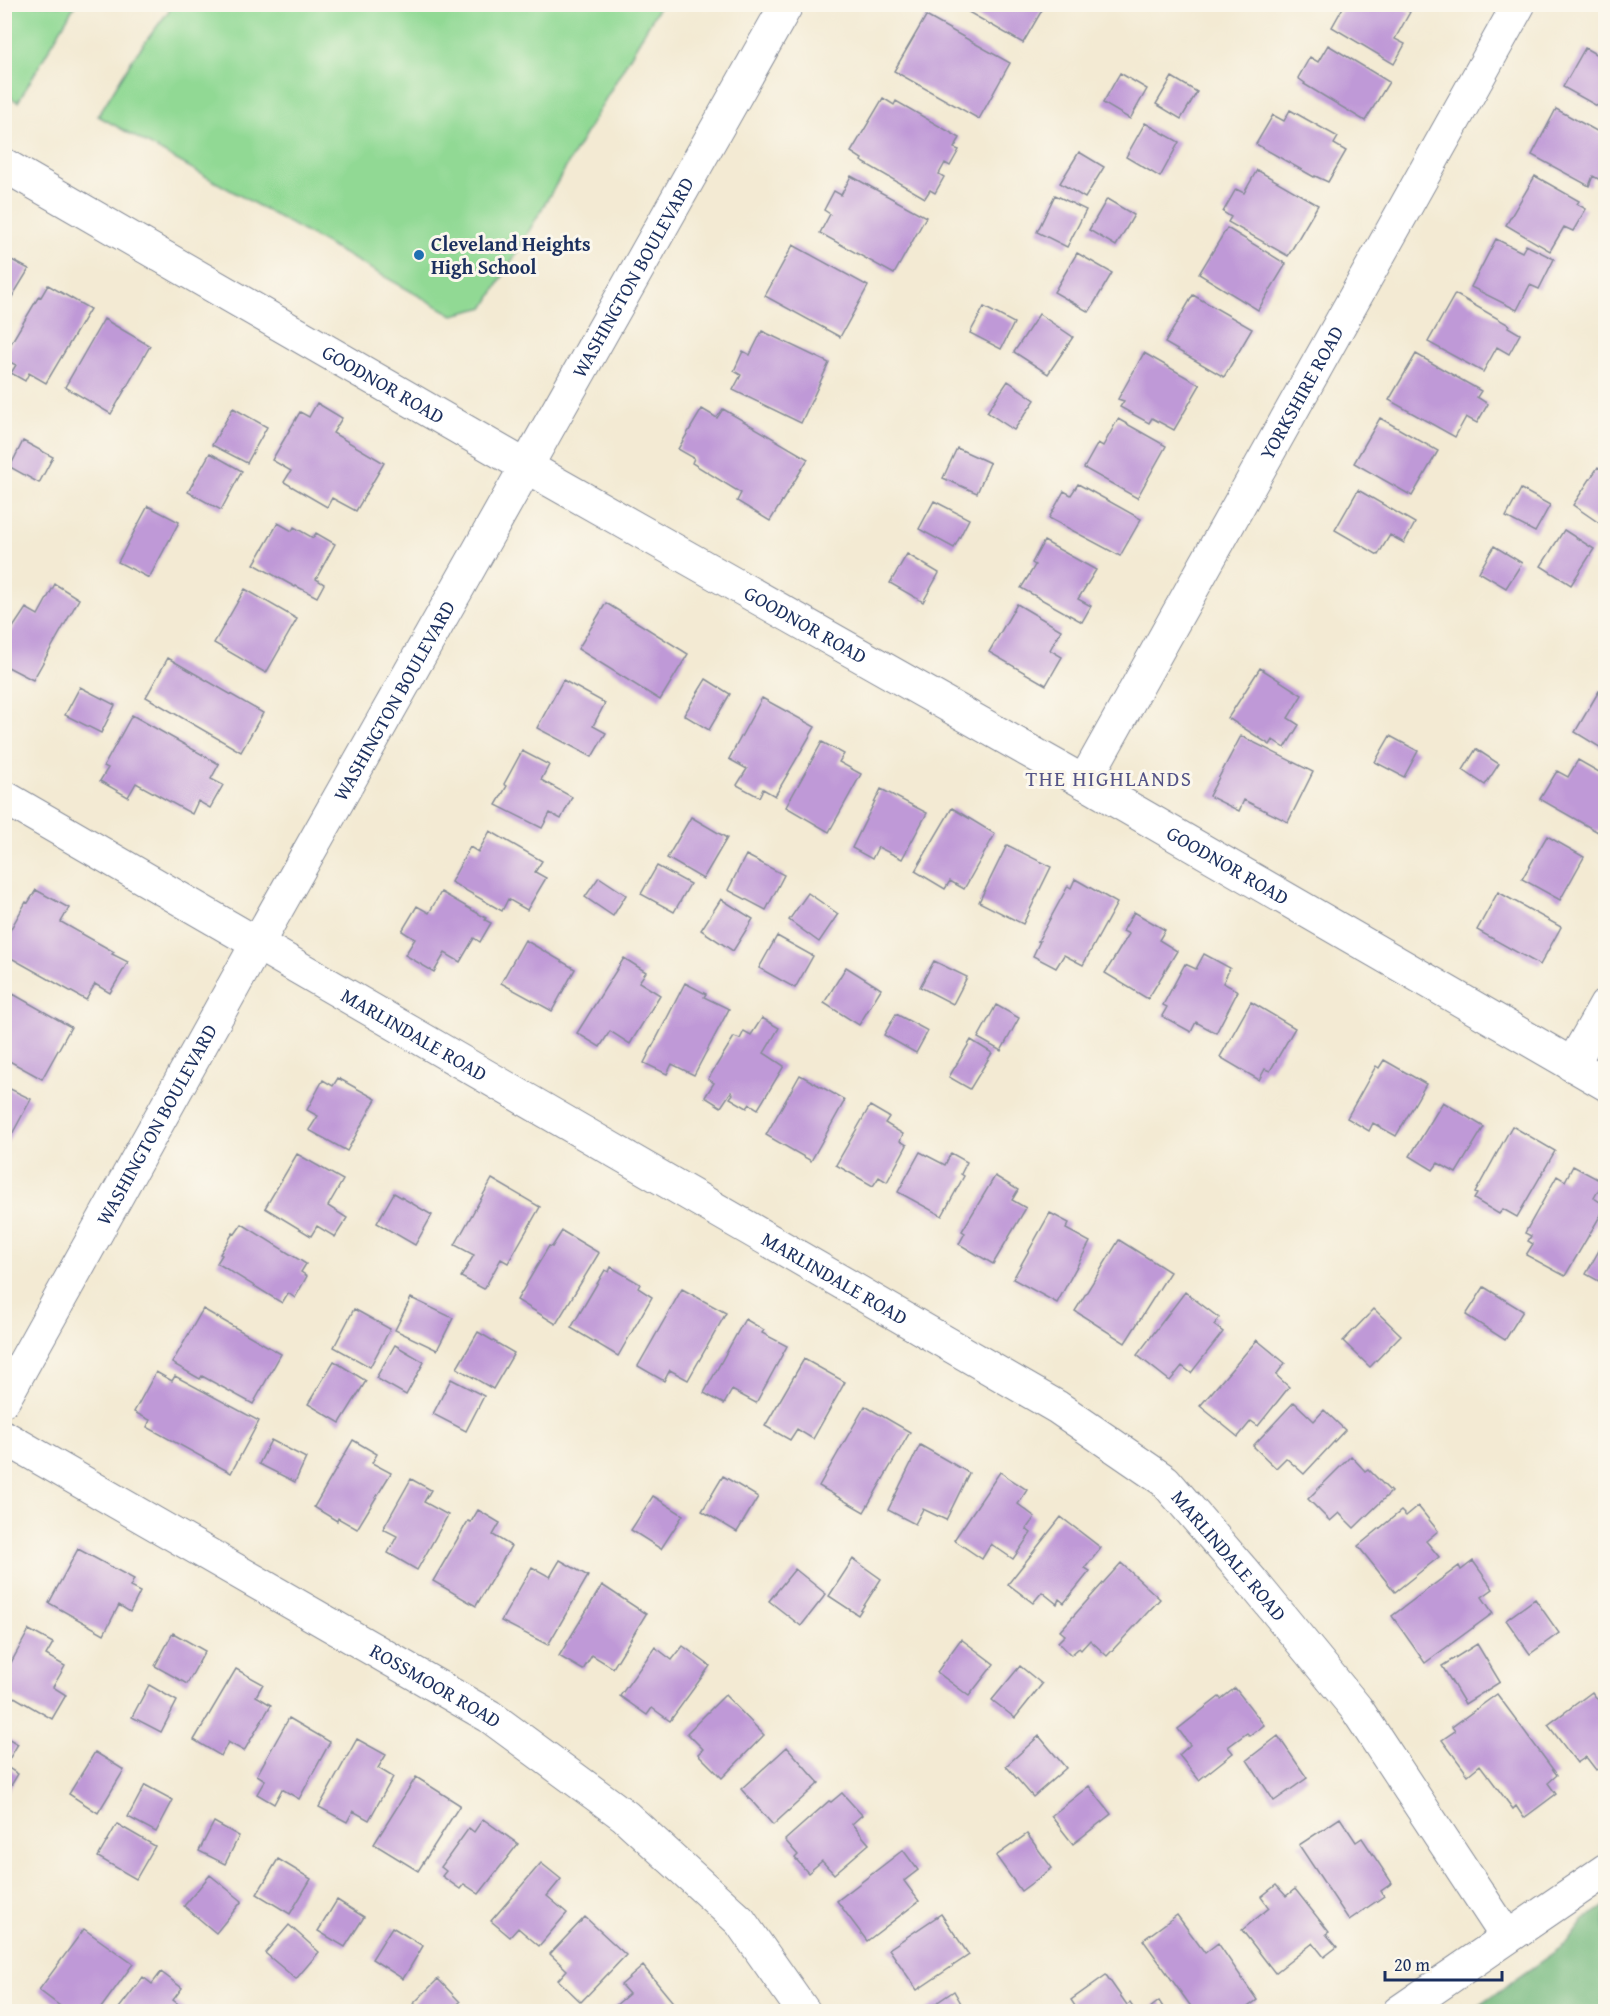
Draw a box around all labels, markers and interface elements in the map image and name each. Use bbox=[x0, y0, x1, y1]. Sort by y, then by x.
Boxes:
street label: WASHINGTON BOULEVARD bbox=[564, 171, 701, 383]
place label: Cleveland Heights High School bbox=[431, 229, 590, 281]
marker: Cleveland Heights High School bbox=[412, 248, 426, 262]
street label: YORKSHIRE ROAD bbox=[1252, 320, 1350, 465]
street label: GOODNOR ROAD bbox=[317, 337, 450, 430]
street label: GOODNOR ROAD bbox=[739, 578, 873, 670]
street label: WASHINGTON BOULEVARD bbox=[326, 595, 462, 806]
district label: THE HIGHLANDS bbox=[1026, 763, 1192, 794]
street label: GOODNOR ROAD bbox=[1162, 818, 1295, 912]
street label: MARLINDALE ROAD bbox=[336, 980, 493, 1088]
street label: WASHINGTON BOULEVARD bbox=[89, 1019, 224, 1230]
street label: MARLINDALE ROAD bbox=[757, 1224, 913, 1332]
street label: MARLINDALE ROAD bbox=[1165, 1483, 1294, 1627]
street label: ROSSMOOR ROAD bbox=[365, 1636, 508, 1734]
scale bar bbox=[1385, 1944, 1502, 1982]
text: 20 m bbox=[1394, 1951, 1430, 1978]

